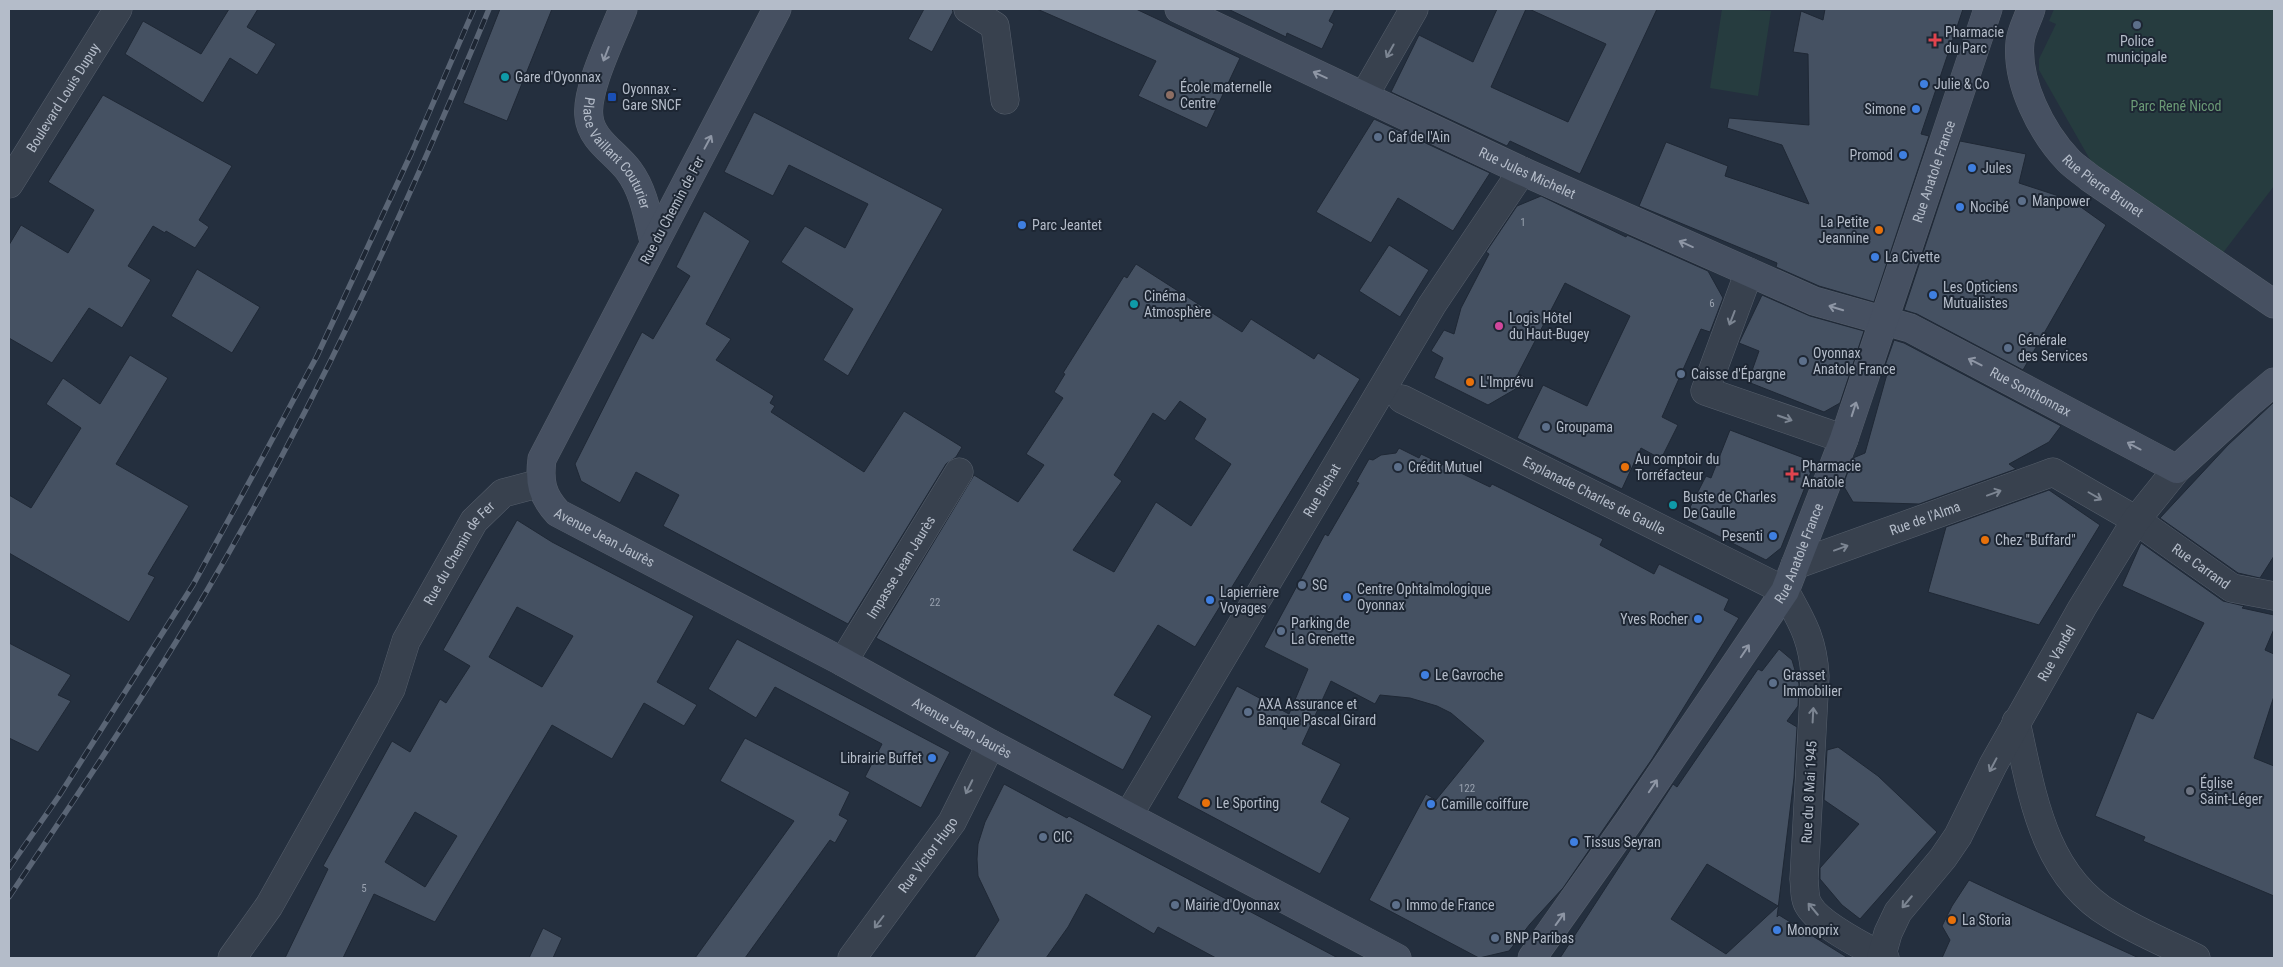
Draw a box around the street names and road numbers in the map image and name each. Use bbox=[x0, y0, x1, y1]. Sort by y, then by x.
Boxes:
street label: Boulevard Louis Dupuy bbox=[23, 40, 103, 155]
street label: Place Vaillant Couturier bbox=[581, 96, 654, 211]
street label: Rue Anatole France bbox=[1909, 118, 1958, 225]
street label: Rue Jules Michelet bbox=[1476, 144, 1578, 202]
street label: Rue Pierre Brunet bbox=[2059, 151, 2146, 220]
street label: Rue du Chemin de Fer bbox=[637, 153, 707, 267]
street label: Rue Sonthonnax bbox=[1987, 364, 2074, 420]
street label: Esplanade Charles de Gaulle bbox=[1520, 453, 1668, 538]
street label: Rue Bichat bbox=[1300, 461, 1344, 520]
street label: Rue du Chemin de Fer bbox=[420, 498, 498, 608]
street label: Rue de l'Alma bbox=[1887, 498, 1962, 538]
street label: Rue Anatole France bbox=[1771, 500, 1826, 606]
street label: Avenue Jean Jaurès bbox=[552, 505, 658, 570]
street label: Impasse Jean Jaurès bbox=[863, 513, 938, 622]
street label: Rue Carrand bbox=[2169, 540, 2233, 592]
street label: Rue Vandel bbox=[2034, 622, 2079, 684]
street label: Avenue Jean Jaurès bbox=[910, 694, 1014, 761]
street label: Rue du 8 Mai 1945 bbox=[1798, 740, 1820, 844]
street label: Rue Victor Hugo bbox=[895, 815, 961, 896]

